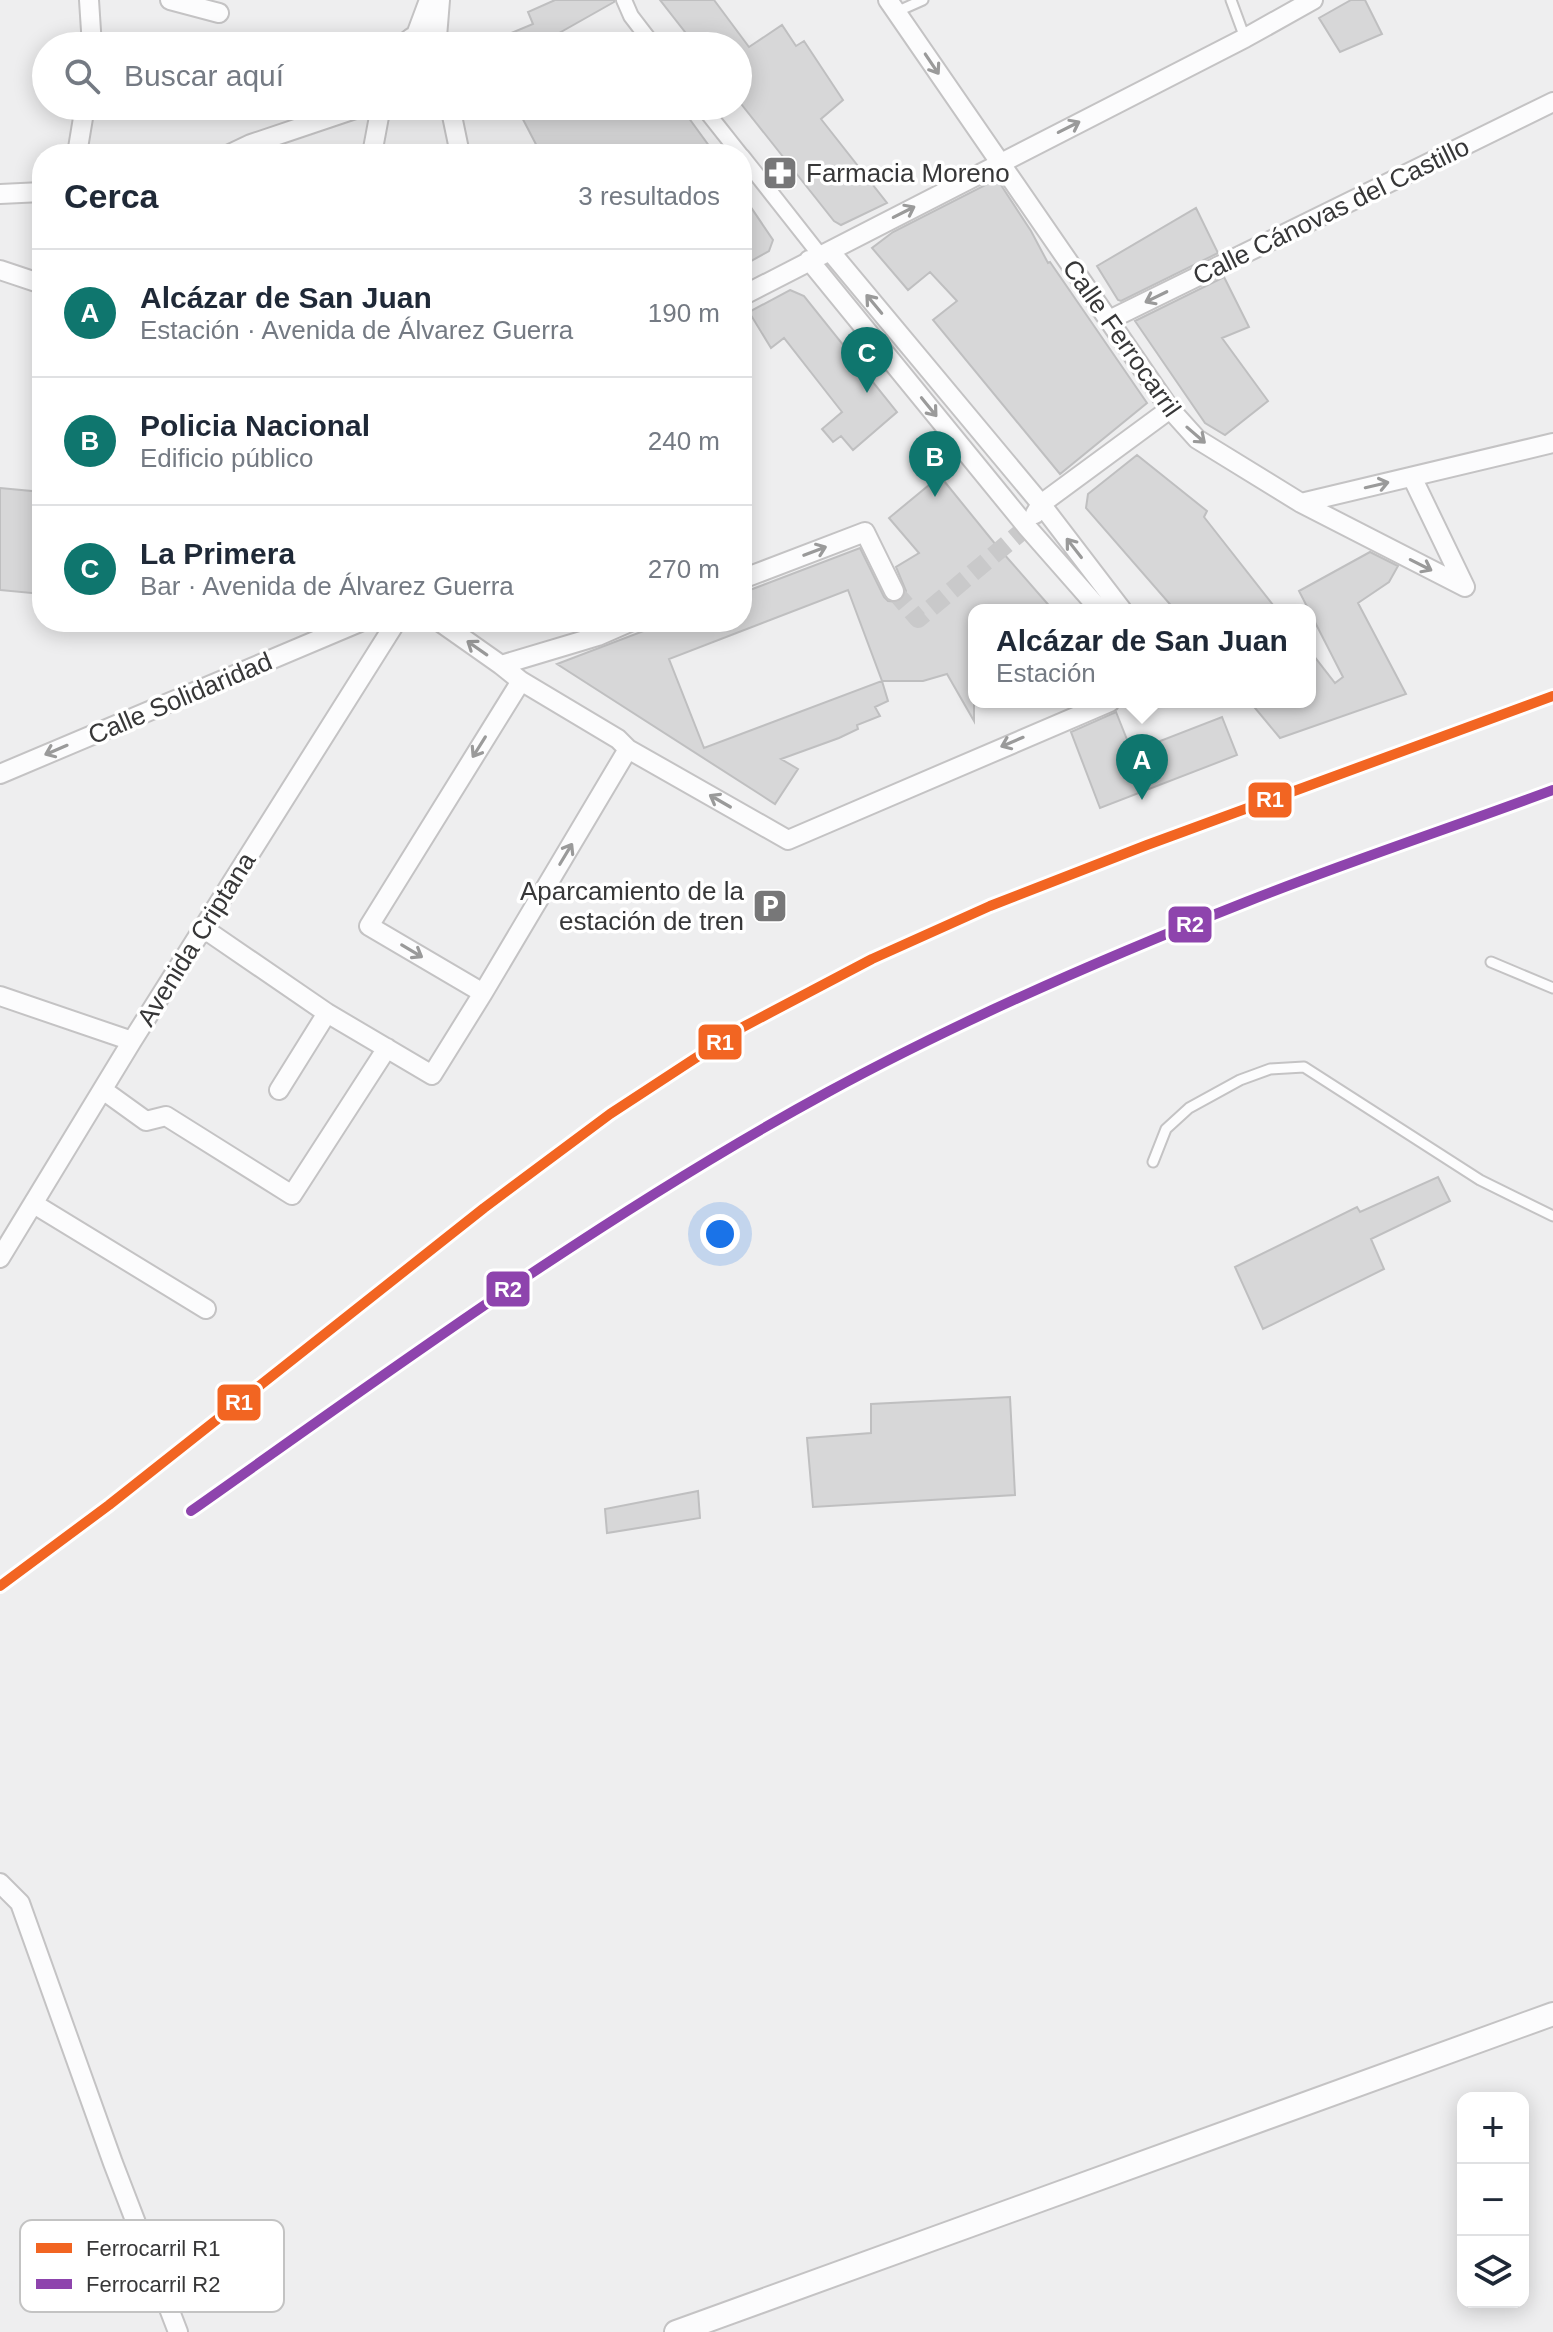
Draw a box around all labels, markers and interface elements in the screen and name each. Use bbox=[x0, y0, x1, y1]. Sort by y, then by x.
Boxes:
search box bbox=[32, 32, 752, 120]
one-way arrow bbox=[924, 53, 940, 75]
icon: search bbox=[60, 54, 104, 98]
text: Buscar aquí bbox=[124, 59, 284, 92]
one-way arrow bbox=[1057, 119, 1081, 135]
street label: Calle Cánovas del Castillo bbox=[1188, 131, 1474, 291]
pharmacy icon: Farmacia Moreno bbox=[761, 154, 799, 192]
place label: Farmacia Moreno bbox=[806, 158, 1010, 188]
text: Cerca bbox=[64, 177, 159, 215]
text: 3 resultados bbox=[578, 181, 720, 211]
one-way arrow bbox=[891, 204, 915, 220]
street label: Calle Ferrocarril bbox=[1057, 254, 1187, 422]
text: Alcázar de San Juan bbox=[140, 281, 432, 314]
one-way arrow bbox=[1145, 290, 1169, 305]
one-way arrow bbox=[865, 294, 883, 314]
text: A bbox=[81, 298, 99, 328]
text: 190 m bbox=[648, 298, 720, 328]
text: Estación · Avenida de Álvarez Guerra bbox=[140, 315, 573, 345]
pin: C bbox=[841, 327, 893, 393]
one-way arrow bbox=[920, 396, 938, 417]
text: Policia Nacional bbox=[140, 409, 370, 442]
text: B bbox=[81, 426, 99, 456]
text: 240 m bbox=[648, 426, 720, 456]
one-way arrow bbox=[1185, 426, 1205, 444]
pin: B bbox=[909, 431, 961, 497]
text: Edificio público bbox=[140, 443, 313, 473]
one-way arrow bbox=[1363, 477, 1389, 492]
text: La Primera bbox=[140, 537, 295, 570]
one-way arrow bbox=[1066, 538, 1083, 559]
one-way arrow bbox=[802, 543, 827, 557]
text: C bbox=[81, 554, 99, 584]
text: 270 m bbox=[648, 554, 720, 584]
one-way arrow bbox=[1408, 557, 1432, 573]
text: Bar · Avenida de Álvarez Guerra bbox=[140, 571, 514, 601]
popup bbox=[968, 604, 1316, 708]
text: Alcázar de San Juan bbox=[996, 624, 1288, 657]
one-way arrow bbox=[466, 640, 489, 656]
street label: Calle Solidaridad bbox=[84, 646, 276, 750]
text: Estación bbox=[996, 658, 1096, 688]
pin: A bbox=[1116, 734, 1168, 800]
one-way arrow bbox=[471, 735, 487, 758]
one-way arrow bbox=[1000, 736, 1025, 751]
one-way arrow bbox=[44, 744, 69, 759]
line badge: R1 bbox=[1247, 781, 1293, 819]
text: R1 bbox=[1256, 787, 1284, 812]
one-way arrow bbox=[709, 793, 732, 809]
one-way arrow bbox=[558, 843, 574, 866]
street label: Avenida Criptana bbox=[131, 846, 262, 1031]
place label: Aparcamiento de la estación de tren bbox=[520, 876, 745, 936]
parking icon: Aparcamiento de la estación de tren bbox=[751, 887, 789, 925]
line badge: R2 bbox=[1167, 905, 1213, 944]
text: R2 bbox=[1176, 912, 1204, 937]
one-way arrow bbox=[400, 944, 423, 960]
line badge: R1 bbox=[697, 1023, 743, 1061]
text: R1 bbox=[706, 1030, 734, 1055]
your location bbox=[700, 1214, 740, 1254]
line badge: R2 bbox=[485, 1270, 531, 1308]
text: R2 bbox=[494, 1277, 522, 1302]
line badge: R1 bbox=[216, 1383, 262, 1422]
text: R1 bbox=[225, 1390, 253, 1415]
map controls bbox=[1457, 2092, 1529, 2308]
button: + bbox=[1457, 2092, 1529, 2164]
button: − bbox=[1457, 2164, 1529, 2236]
legend bbox=[20, 2220, 284, 2312]
text: Ferrocarril R1 bbox=[86, 2236, 220, 2261]
button: layers bbox=[1457, 2236, 1529, 2308]
text: Ferrocarril R2 bbox=[86, 2272, 220, 2297]

